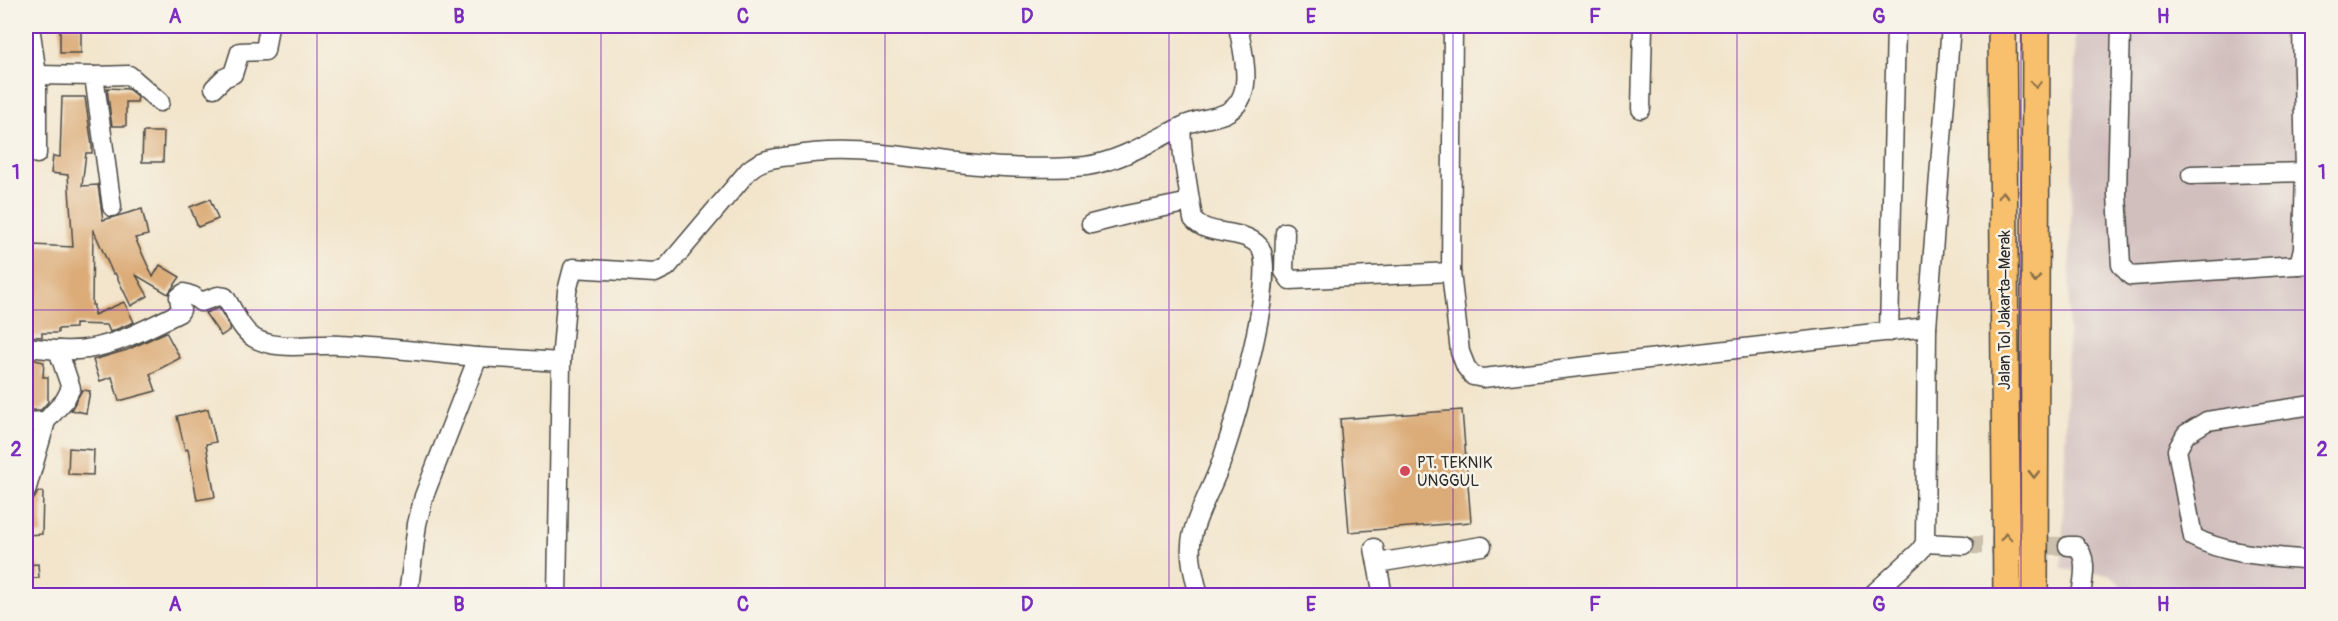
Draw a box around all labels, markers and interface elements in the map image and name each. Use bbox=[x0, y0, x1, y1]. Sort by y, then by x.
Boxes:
text: A bbox=[169, 4, 182, 29]
text: B bbox=[453, 4, 465, 29]
text: C bbox=[737, 4, 749, 29]
text: D bbox=[1021, 4, 1034, 29]
text: E bbox=[1306, 4, 1317, 29]
text: F bbox=[1589, 4, 1601, 29]
text: G bbox=[1872, 4, 1886, 29]
text: H bbox=[2157, 4, 2170, 29]
one-way arrow bbox=[2030, 79, 2042, 88]
text: 1 bbox=[12, 160, 20, 185]
text: 1 bbox=[2318, 160, 2326, 185]
one-way arrow bbox=[1997, 191, 2010, 200]
street label: Jalan Tol Jakarta–Merak bbox=[1995, 230, 2015, 390]
one-way arrow bbox=[2029, 274, 2041, 283]
text: 2 bbox=[10, 437, 22, 462]
text: 2 bbox=[2316, 437, 2328, 462]
place label: PT. TEKNIK UNGGUL bbox=[1417, 453, 1493, 491]
marker: PT. TEKNIK UNGGUL bbox=[1398, 464, 1412, 478]
one-way arrow bbox=[2028, 469, 2040, 478]
one-way arrow bbox=[2000, 533, 2012, 542]
text: A bbox=[169, 592, 182, 617]
text: B bbox=[453, 592, 465, 617]
text: C bbox=[737, 592, 749, 617]
text: D bbox=[1021, 592, 1034, 617]
text: E bbox=[1306, 592, 1317, 617]
text: F bbox=[1589, 592, 1601, 617]
text: G bbox=[1872, 592, 1886, 617]
text: H bbox=[2157, 592, 2170, 617]

